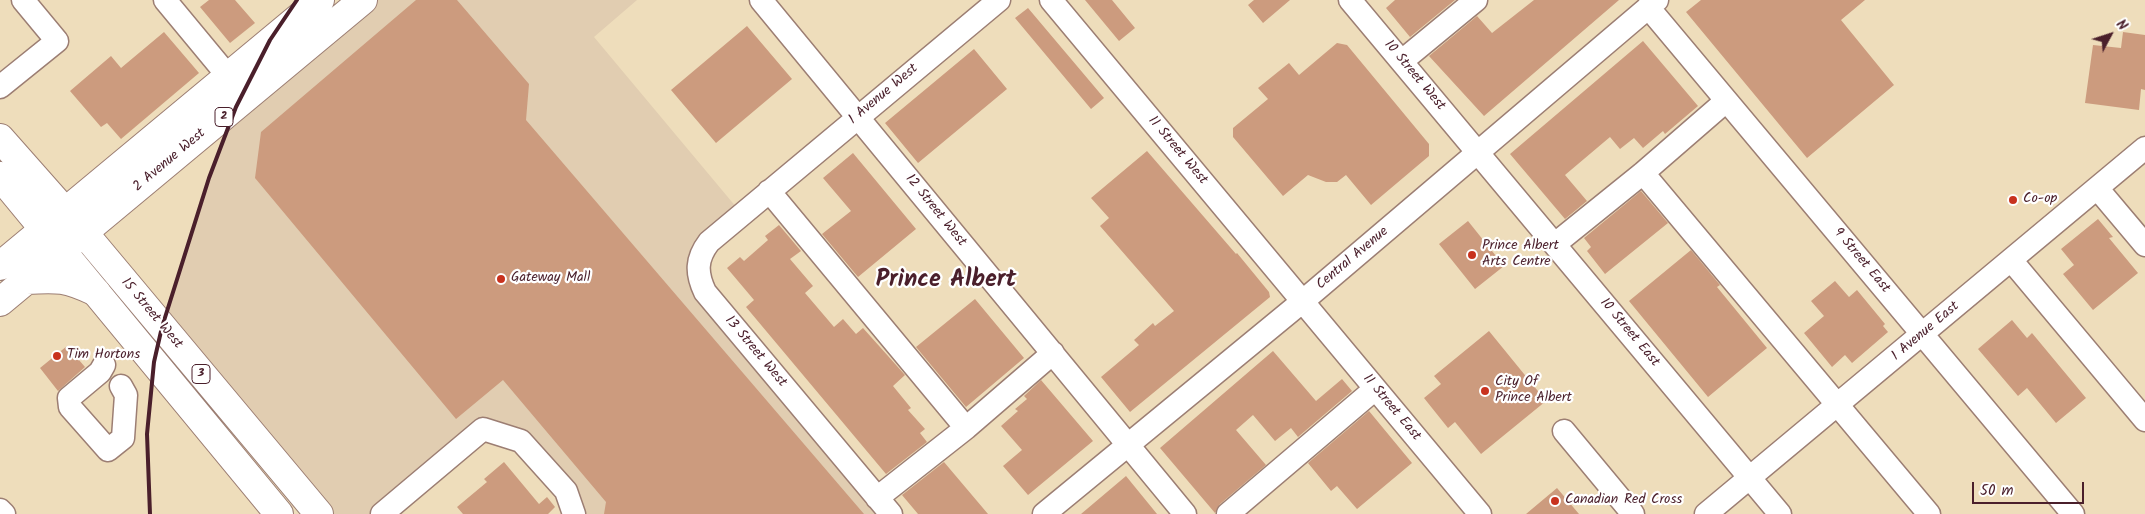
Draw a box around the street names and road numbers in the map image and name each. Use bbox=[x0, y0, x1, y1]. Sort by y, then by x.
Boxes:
street label: 10 Street West bbox=[1380, 37, 1448, 115]
street label: 1 Avenue West bbox=[846, 61, 922, 129]
road number: 2 bbox=[215, 108, 233, 126]
street label: 11 Street West bbox=[1144, 113, 1210, 189]
street label: 2 Avenue West bbox=[130, 126, 210, 196]
street label: 12 Street West bbox=[901, 172, 969, 250]
street label: Central Avenue bbox=[1314, 224, 1392, 294]
street label: 9 Street East bbox=[1829, 225, 1893, 297]
street label: 15 Street West bbox=[117, 275, 185, 353]
street label: 10 Street East bbox=[1595, 295, 1663, 371]
street label: 1 Avenue East bbox=[1889, 299, 1963, 365]
street label: 13 Street West bbox=[720, 313, 790, 391]
road number: 3 bbox=[192, 364, 210, 384]
street label: 11 Street East bbox=[1358, 371, 1424, 445]

